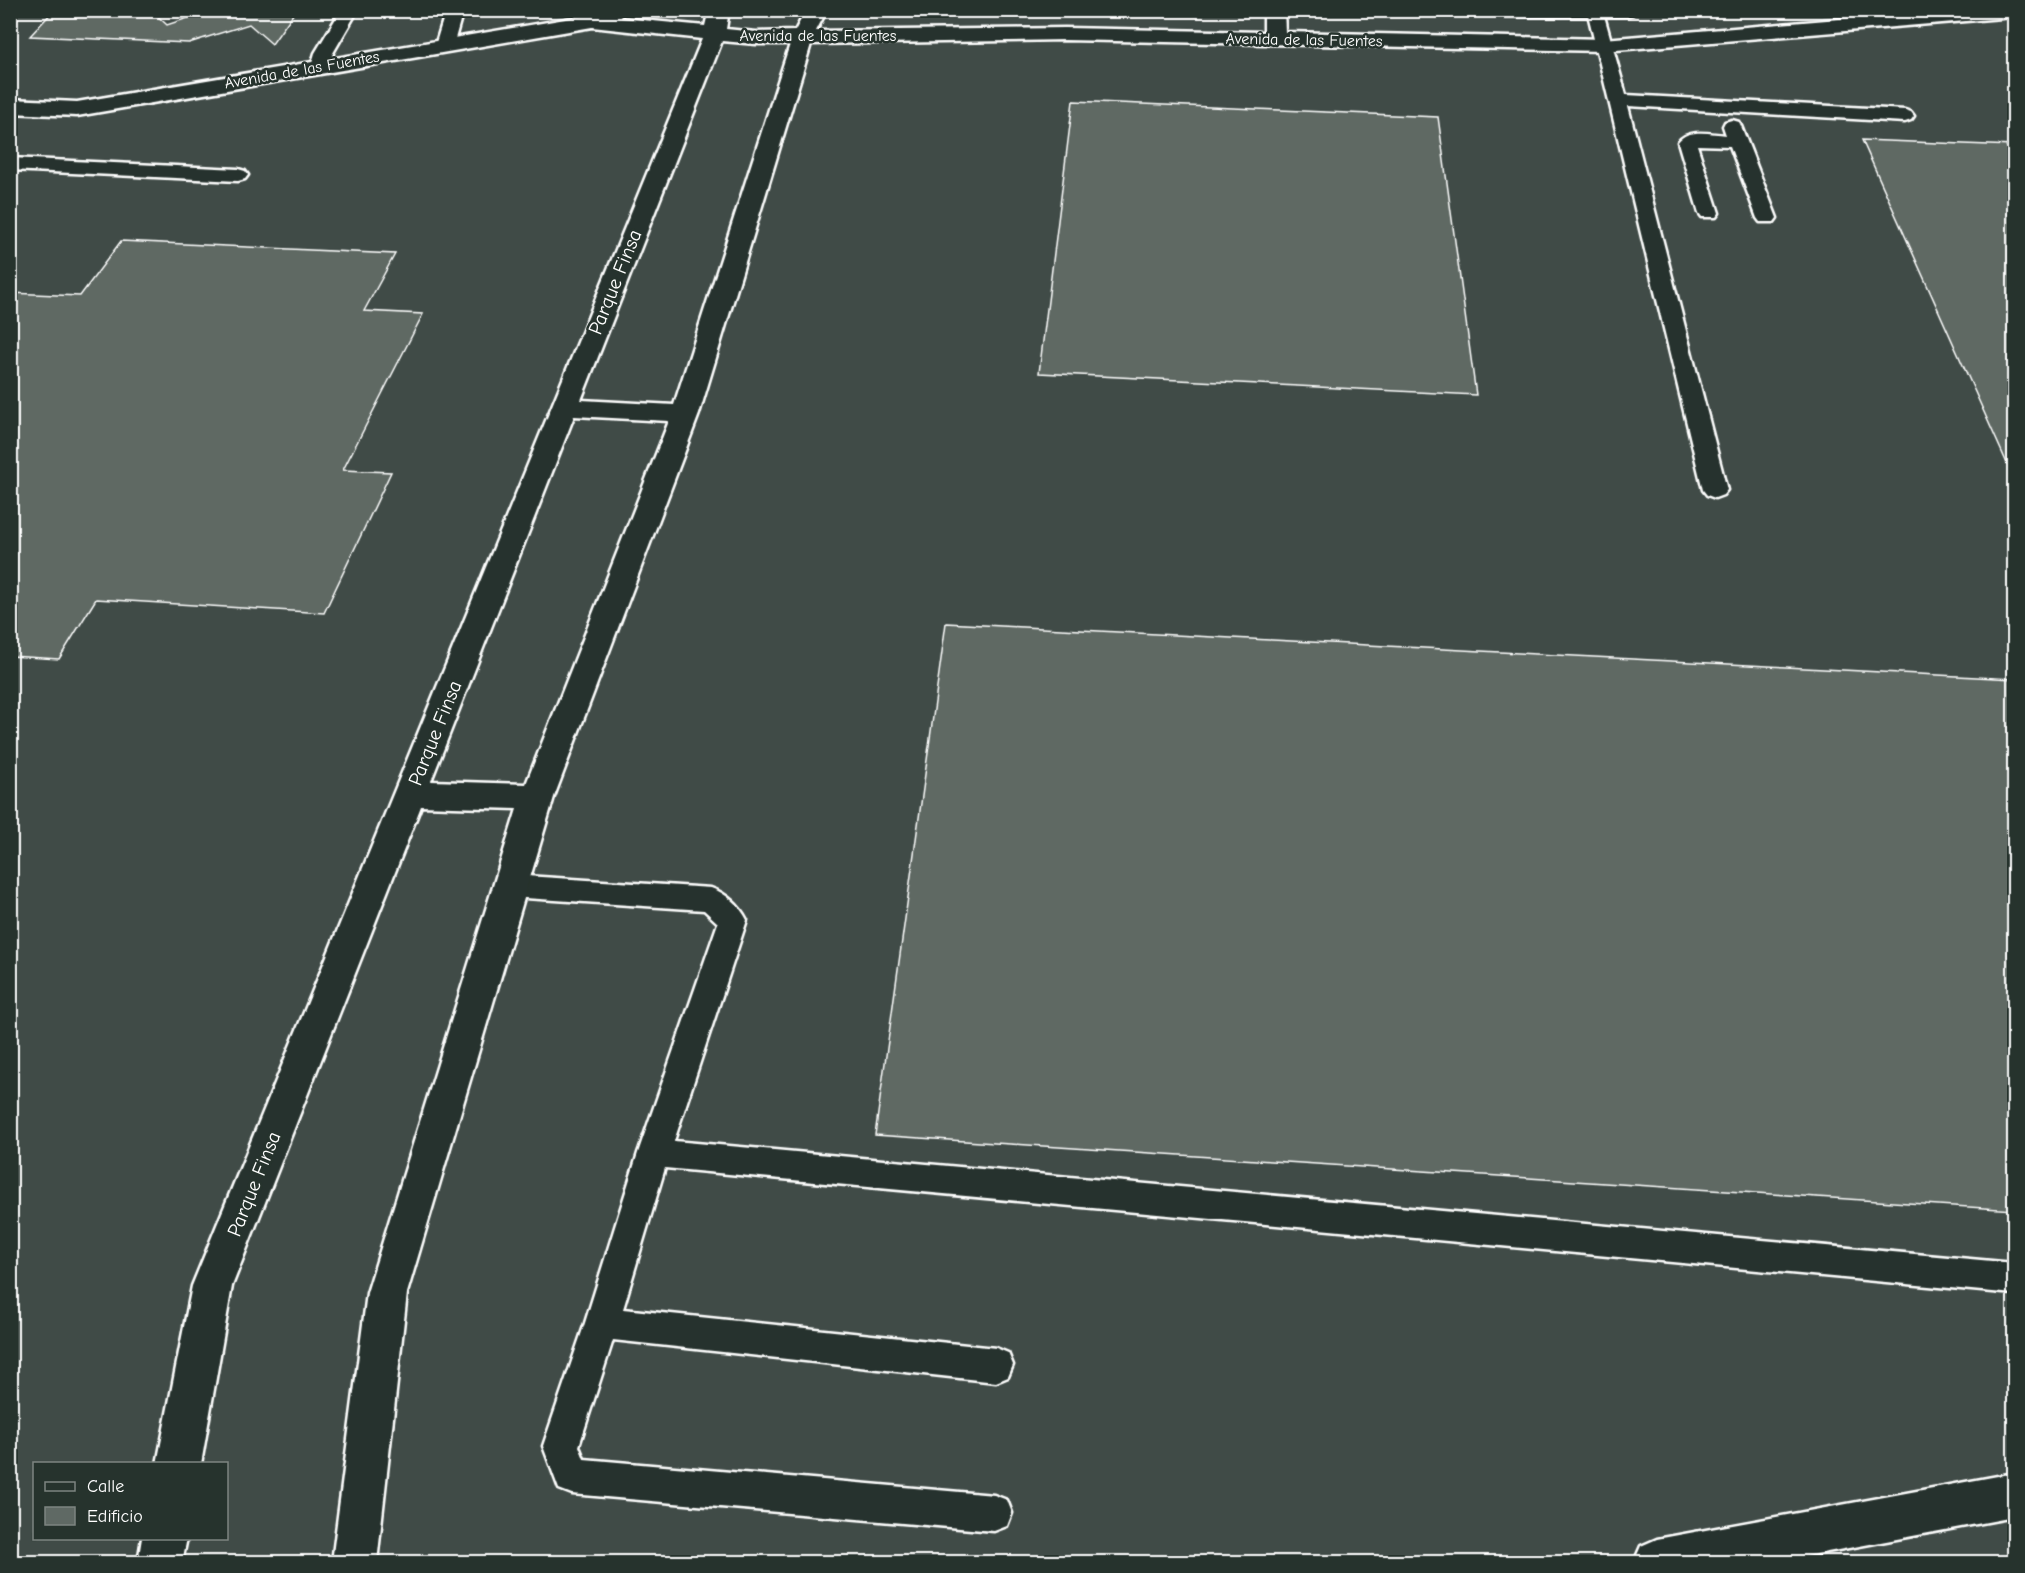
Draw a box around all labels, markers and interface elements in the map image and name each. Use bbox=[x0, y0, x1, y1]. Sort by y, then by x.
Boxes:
street label: Avenida de las Fuentes bbox=[740, 27, 897, 45]
street label: Avenida de las Fuentes bbox=[1225, 30, 1383, 50]
street label: Avenida de las Fuentes bbox=[223, 47, 381, 92]
street label: Parque Finsa bbox=[583, 226, 647, 338]
street label: Parque Finsa bbox=[403, 677, 467, 789]
street label: Parque Finsa bbox=[222, 1128, 286, 1240]
legend bbox=[33, 1462, 228, 1540]
text: Calle bbox=[87, 1476, 124, 1497]
text: Edificio bbox=[87, 1506, 143, 1527]

